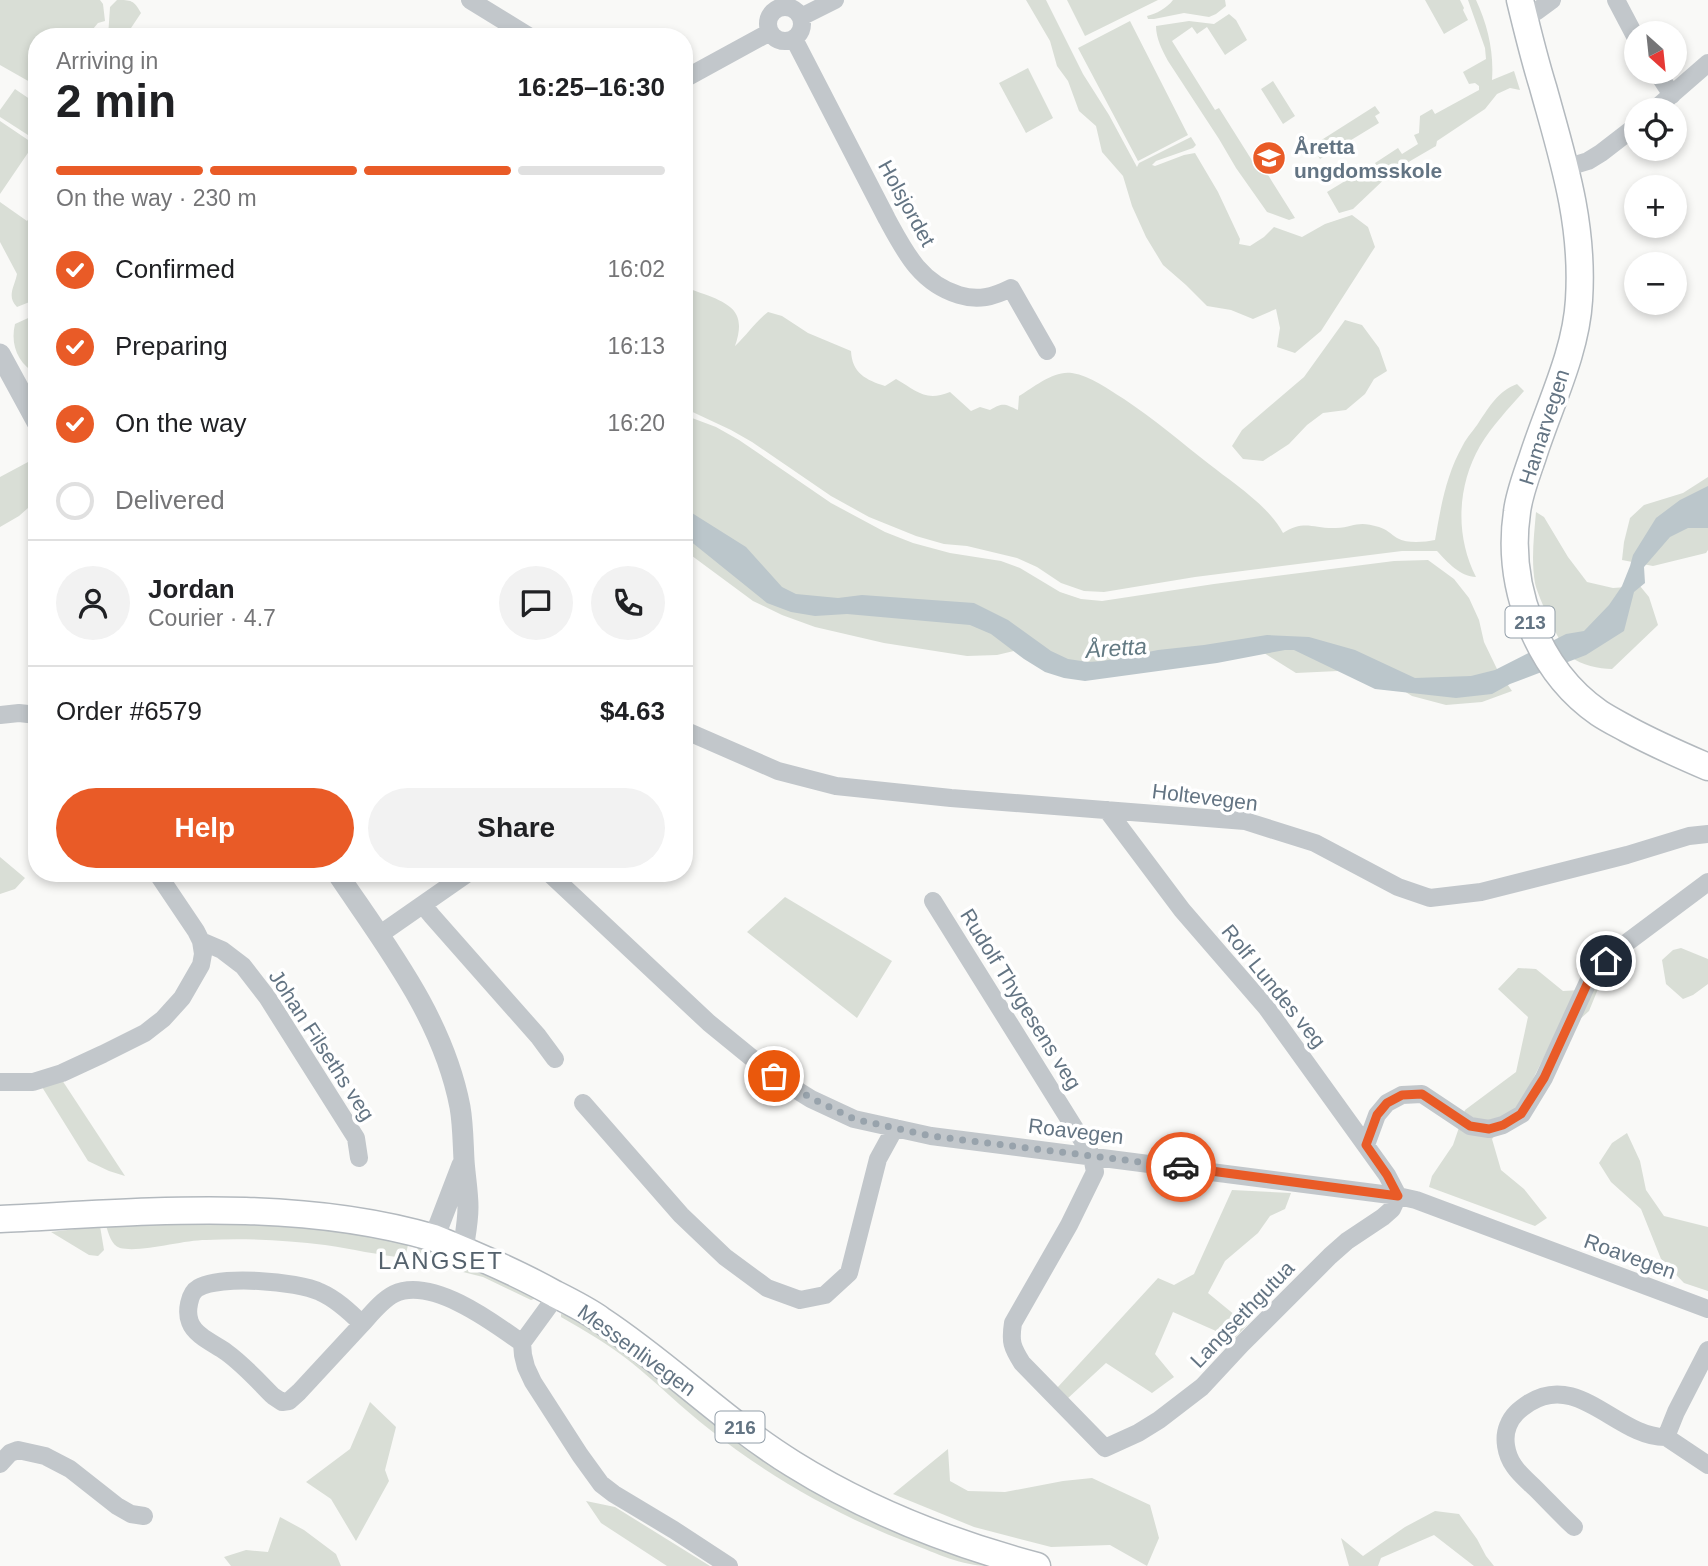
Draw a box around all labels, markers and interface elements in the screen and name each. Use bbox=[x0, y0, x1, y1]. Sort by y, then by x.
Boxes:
north arrow bbox=[1624, 21, 1687, 84]
map controls bbox=[1624, 21, 1687, 315]
text: Arriving in bbox=[56, 48, 158, 74]
text: 16:25–16:30 bbox=[518, 72, 665, 102]
text: 2 min bbox=[56, 75, 176, 127]
button: locate bbox=[1624, 98, 1687, 161]
place label: Åretta ungdomsskole bbox=[1294, 135, 1442, 182]
school or university icon: Åretta ungdomsskole bbox=[1250, 139, 1288, 177]
street label: Holsjordet bbox=[874, 156, 940, 250]
button: + bbox=[1624, 175, 1687, 238]
text: On the way · 230 m bbox=[56, 185, 257, 211]
icon: check bbox=[56, 251, 94, 289]
button: − bbox=[1624, 252, 1687, 315]
text: Confirmed bbox=[115, 254, 235, 284]
text: 16:02 bbox=[607, 256, 665, 282]
icon: check bbox=[56, 328, 94, 366]
text: Preparing bbox=[115, 331, 228, 361]
text: 16:13 bbox=[607, 333, 665, 359]
street label: Hamarvegen bbox=[1514, 366, 1574, 488]
icon: check bbox=[56, 405, 94, 443]
text: On the way bbox=[115, 408, 247, 438]
text: 16:20 bbox=[607, 410, 665, 436]
text: Delivered bbox=[115, 485, 225, 515]
button: person bbox=[56, 566, 130, 640]
button: chat bbox=[499, 566, 573, 640]
button: phone bbox=[591, 566, 665, 640]
text: Jordan bbox=[148, 574, 235, 604]
text: Courier · 4.7 bbox=[148, 605, 276, 631]
road number: 213 bbox=[1506, 607, 1554, 638]
water label: Åretta bbox=[1082, 632, 1148, 663]
text: Order #6579 bbox=[56, 696, 202, 726]
text: $4.63 bbox=[600, 696, 665, 726]
street label: Holtevegen bbox=[1151, 779, 1259, 815]
button: Help bbox=[56, 788, 354, 868]
button: Share bbox=[368, 788, 665, 868]
street label: Rudolf Thygesens veg bbox=[956, 904, 1086, 1094]
street label: Rolf Lundes veg bbox=[1217, 920, 1331, 1052]
pin bbox=[1576, 931, 1636, 991]
icon: home bbox=[1587, 942, 1625, 980]
street label: Johan Filseths veg bbox=[265, 965, 379, 1125]
pin bbox=[744, 1046, 804, 1106]
icon: bag bbox=[755, 1057, 793, 1095]
street label: Roavegen bbox=[1027, 1114, 1125, 1148]
courier bbox=[1146, 1132, 1216, 1202]
icon: car bbox=[1162, 1148, 1200, 1186]
street label: Roavegen bbox=[1581, 1229, 1679, 1283]
district label: LANGSET bbox=[378, 1247, 504, 1274]
street label: Langsethgutua bbox=[1185, 1256, 1299, 1372]
street label: Messenlivegen bbox=[574, 1300, 700, 1400]
road number: 216 bbox=[716, 1412, 764, 1442]

